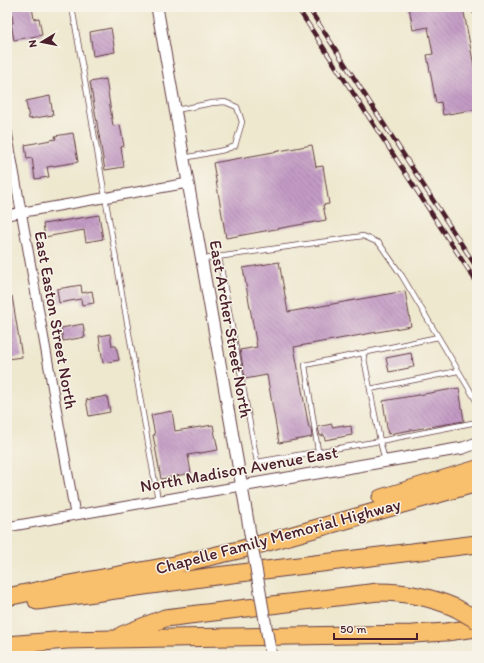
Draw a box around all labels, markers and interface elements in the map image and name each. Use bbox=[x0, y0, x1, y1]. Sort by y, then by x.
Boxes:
north arrow bbox=[22, 22, 62, 62]
text: N bbox=[26, 39, 40, 48]
street label: East Easton Street North bbox=[30, 229, 82, 411]
street label: East Archer Street North bbox=[206, 239, 256, 419]
street label: North Madison Avenue East bbox=[139, 442, 339, 496]
street label: Chapelle Family Memorial Highway bbox=[153, 494, 403, 578]
scale bar bbox=[334, 615, 417, 641]
text: 50 m bbox=[340, 622, 366, 636]

